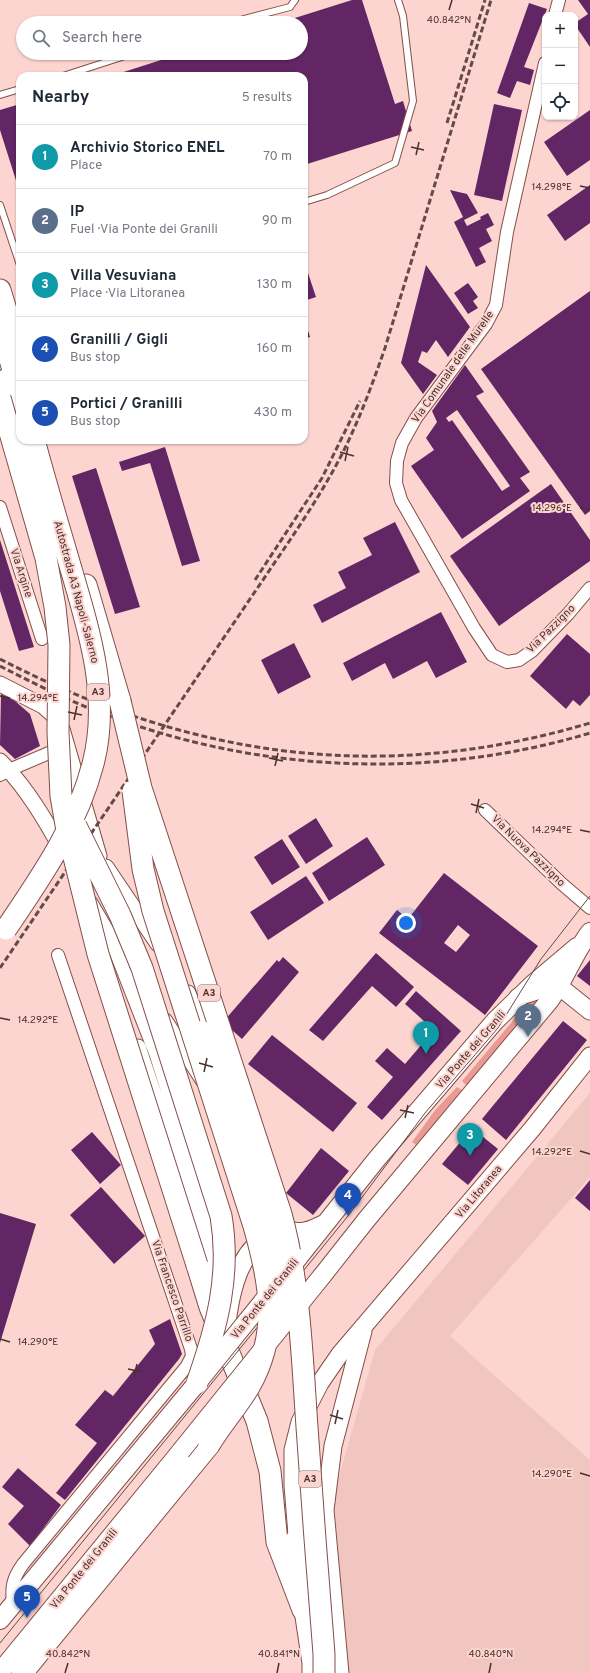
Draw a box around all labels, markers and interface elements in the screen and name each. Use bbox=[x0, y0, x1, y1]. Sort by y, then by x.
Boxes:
map controls bbox=[542, 12, 578, 120]
button: + bbox=[542, 12, 578, 48]
text: 40.842°N bbox=[427, 14, 471, 27]
search box bbox=[16, 16, 308, 60]
icon: search bbox=[30, 27, 52, 49]
text: Search here bbox=[62, 29, 142, 48]
button: − bbox=[542, 48, 578, 84]
button: locate bbox=[542, 84, 578, 120]
text: Nearby bbox=[32, 87, 89, 109]
text: 5 results bbox=[242, 90, 292, 106]
text: Archivio Storico ENEL bbox=[70, 139, 225, 158]
text: 1 bbox=[42, 149, 48, 165]
text: 70 m bbox=[263, 149, 292, 165]
text: Place bbox=[70, 158, 102, 174]
text: 14.298°E bbox=[532, 181, 572, 194]
text: IP bbox=[70, 203, 84, 222]
text: 2 bbox=[41, 213, 49, 229]
text: 90 m bbox=[262, 213, 292, 229]
text: Fuel · Via Ponte dei Granili bbox=[70, 222, 218, 238]
text: Villa Vesuviana bbox=[70, 267, 176, 286]
text: 3 bbox=[41, 277, 49, 293]
text: 130 m bbox=[257, 277, 292, 293]
text: Place · Via Litoranea bbox=[70, 286, 185, 302]
street label: Via Comunale delle Murelle bbox=[409, 308, 497, 426]
text: Granilli / Gigli bbox=[70, 331, 168, 350]
text: 4 bbox=[41, 341, 49, 357]
text: 160 m bbox=[257, 341, 292, 357]
text: Bus stop bbox=[70, 350, 120, 366]
text: Portici / Granilli bbox=[70, 395, 182, 414]
text: 5 bbox=[41, 405, 49, 421]
text: 430 m bbox=[254, 405, 292, 421]
text: Bus stop bbox=[70, 414, 120, 430]
text: 14.296°E bbox=[532, 502, 572, 515]
street label: Autostrada A3 Napoli-Salerno bbox=[50, 519, 102, 665]
street label: Via Argine bbox=[7, 547, 36, 599]
street label: Via Pazzigno bbox=[524, 602, 578, 656]
road number: A3 bbox=[87, 684, 109, 700]
text: 14.294°E bbox=[18, 692, 58, 705]
street label: Via Nuova Pazzigno bbox=[488, 812, 568, 890]
text: 14.294°E bbox=[532, 824, 572, 837]
your location bbox=[396, 913, 416, 933]
road number: A3 bbox=[198, 985, 220, 1001]
pin: 2 bbox=[515, 1004, 541, 1037]
street label: Via Ponte dei Granili bbox=[433, 1008, 509, 1092]
text: 14.292°E bbox=[18, 1014, 58, 1027]
pin: 1 bbox=[413, 1021, 439, 1054]
pin: 3 bbox=[457, 1123, 483, 1156]
text: 14.292°E bbox=[532, 1146, 572, 1159]
street label: Via Litoranea bbox=[453, 1162, 506, 1222]
pin: 4 bbox=[335, 1183, 361, 1216]
street label: Via Francesco Parrillo bbox=[148, 1238, 196, 1344]
street label: Via Ponte dei Granili bbox=[228, 1256, 302, 1342]
text: 14.290°E bbox=[18, 1336, 58, 1349]
text: 14.290°E bbox=[532, 1468, 572, 1481]
road number: A3 bbox=[299, 1471, 321, 1487]
street label: Via Ponte dei Granili bbox=[47, 1526, 121, 1612]
pin: 5 bbox=[14, 1585, 40, 1618]
text: 40.842°N bbox=[46, 1648, 90, 1661]
text: 40.841°N bbox=[258, 1648, 300, 1661]
text: 40.840°N bbox=[469, 1648, 513, 1661]

